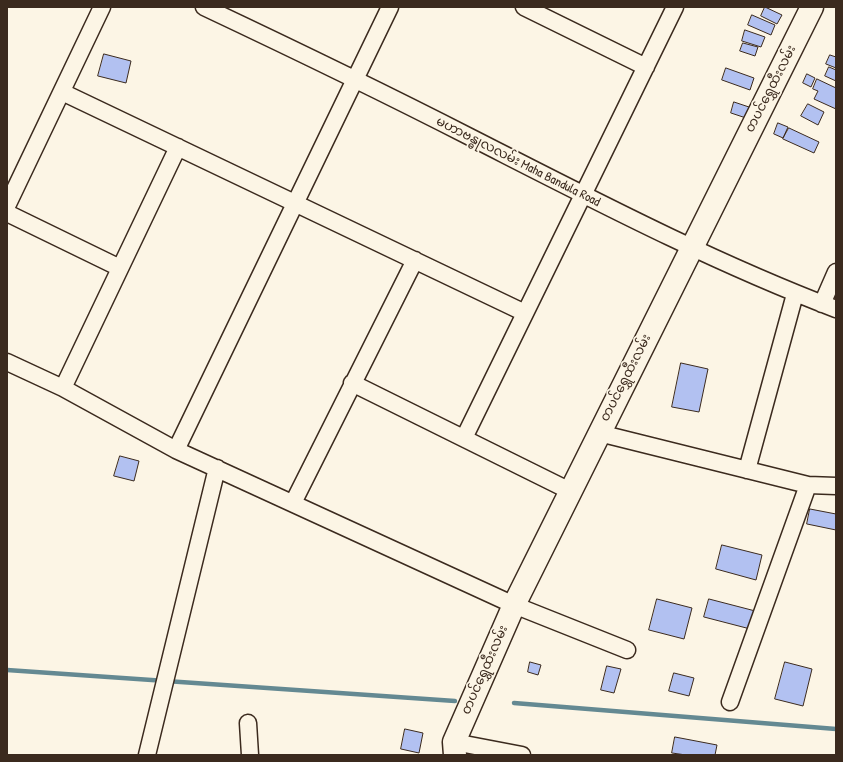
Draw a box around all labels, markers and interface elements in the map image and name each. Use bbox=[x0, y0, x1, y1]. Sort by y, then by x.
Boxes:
street label: တပင်ရွှေထီးလမ်း bbox=[742, 43, 800, 135]
street label: မဟာဗန္ဓုလလမ်း Maha Bandula Road bbox=[433, 114, 603, 210]
street label: တပင်ရွှေထီးလမ်း bbox=[597, 332, 655, 424]
street label: တပင်ရွှေထီးလမ်း bbox=[458, 623, 512, 717]

